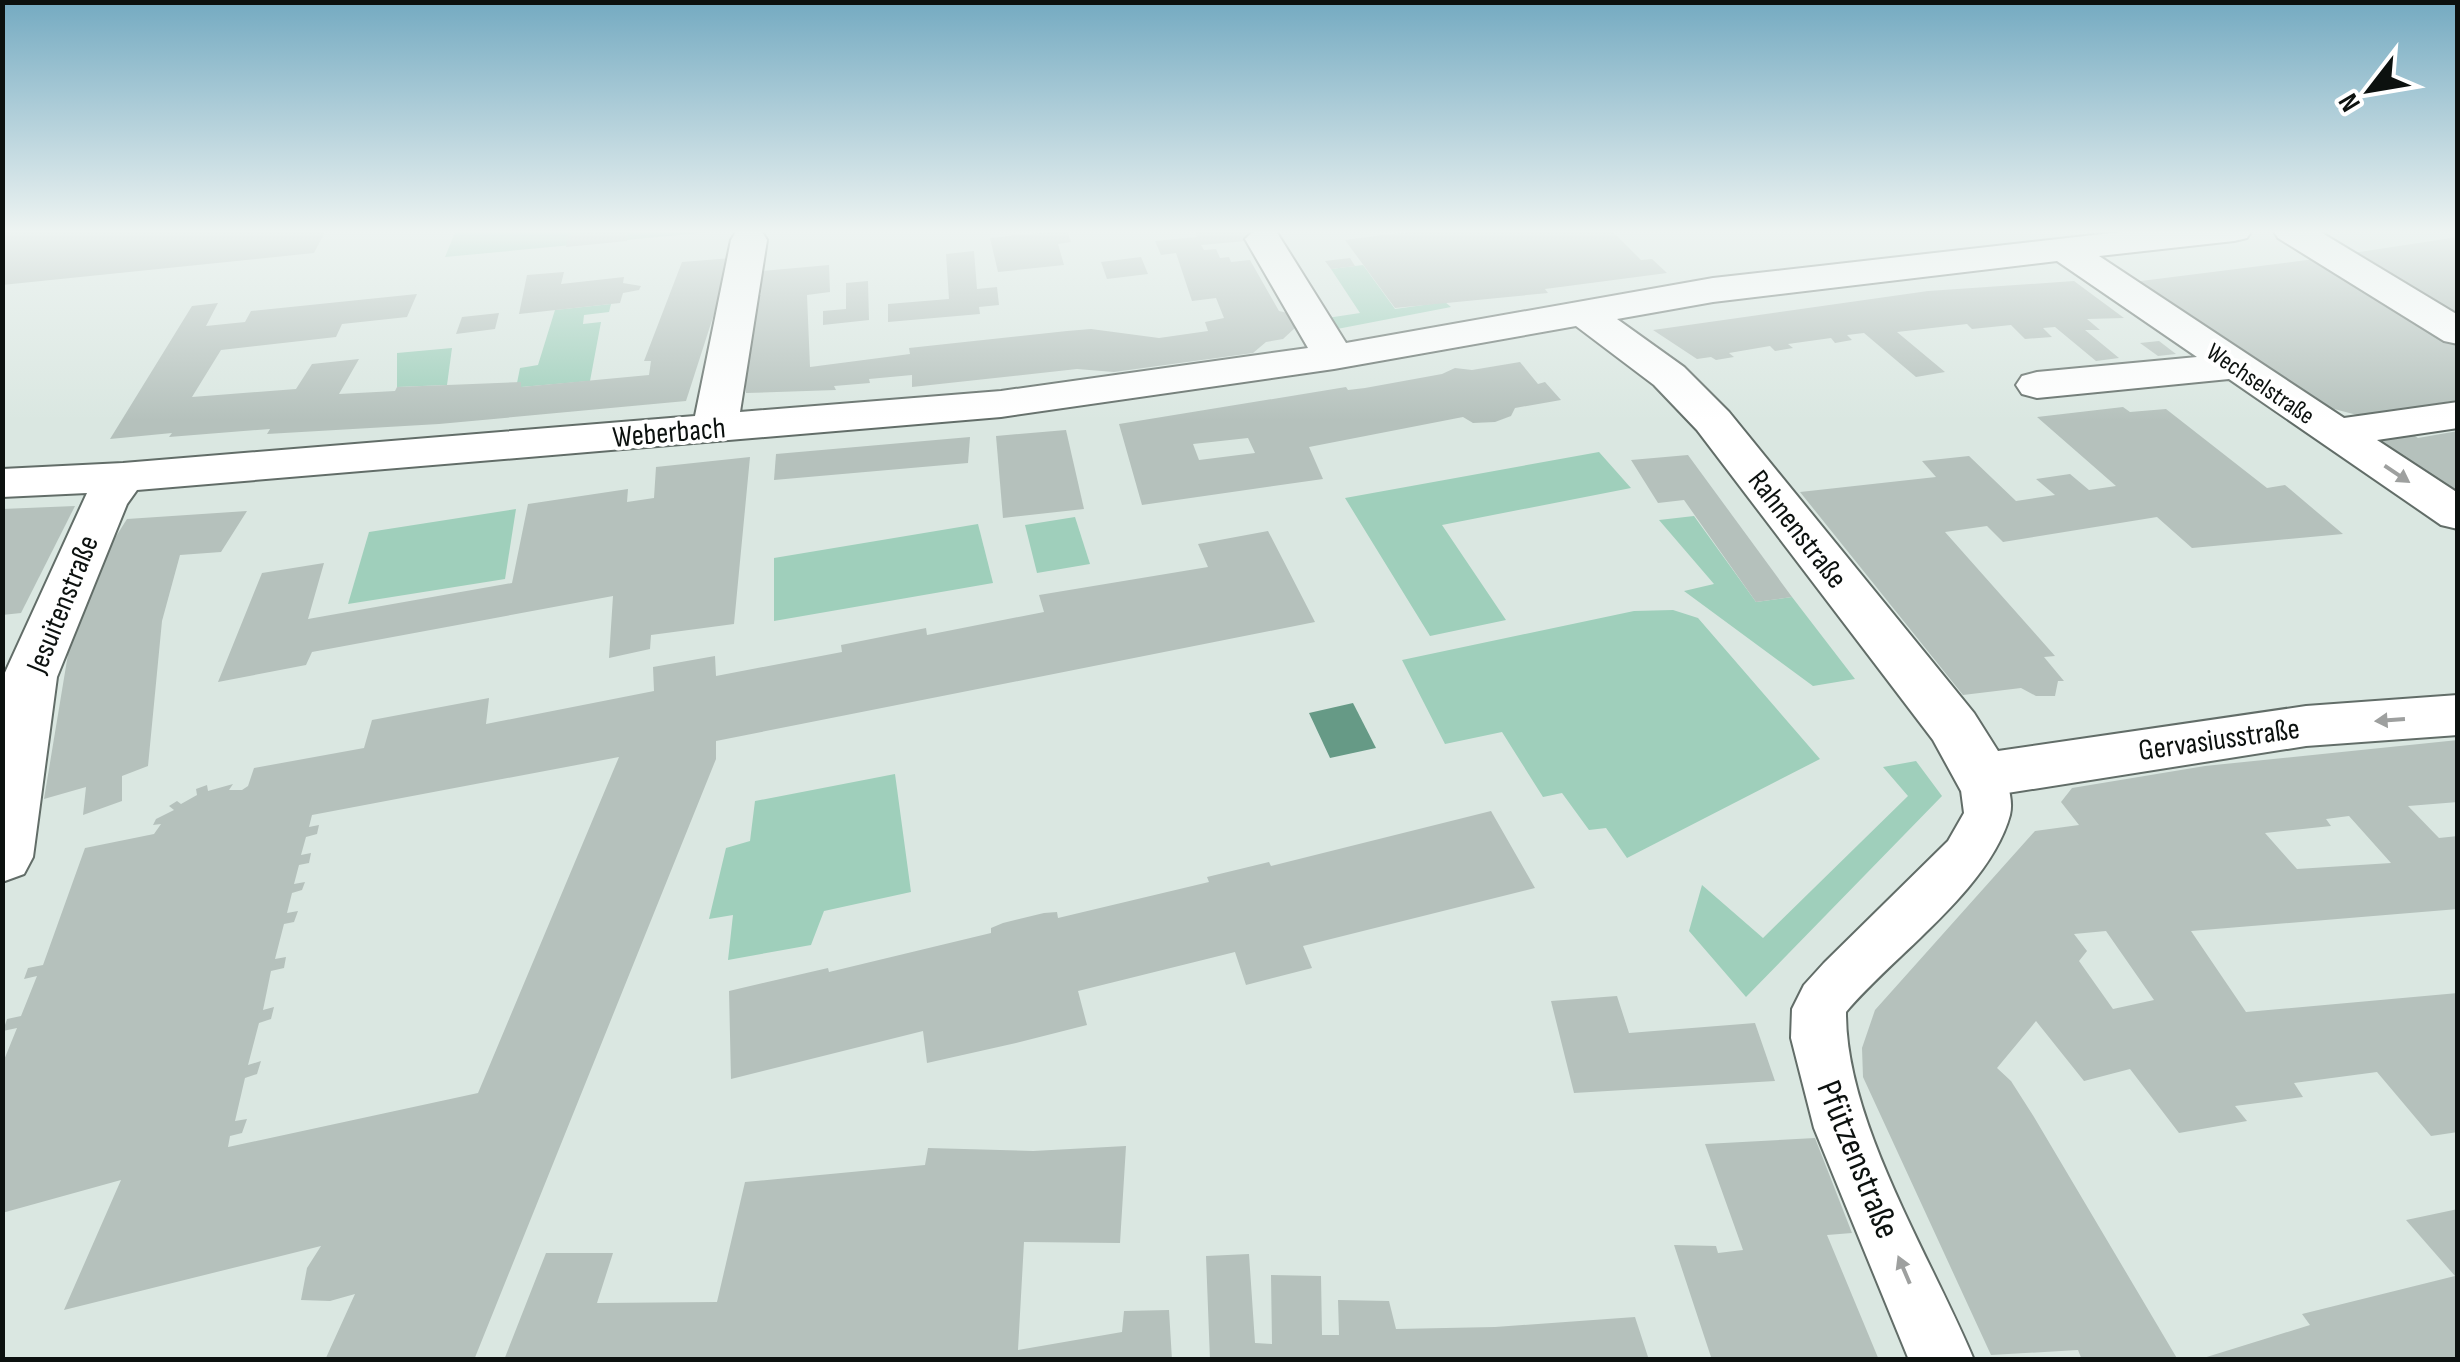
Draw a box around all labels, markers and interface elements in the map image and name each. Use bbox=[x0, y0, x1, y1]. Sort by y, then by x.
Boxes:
north arrow bbox=[2320, 40, 2420, 140]
text: N bbox=[2332, 87, 2368, 117]
street label: Wechselstraße bbox=[2200, 337, 2320, 432]
street label: Weberbach bbox=[611, 410, 727, 456]
street label: Rahnenstraße bbox=[1740, 463, 1854, 596]
one-way arrow bbox=[2383, 464, 2410, 483]
street label: Jesuitenstraße bbox=[19, 530, 107, 679]
street label: Gervasiusstraße bbox=[2136, 711, 2302, 769]
one-way arrow bbox=[2373, 712, 2405, 728]
street label: Pfützenstraße bbox=[1806, 1074, 1909, 1245]
one-way arrow bbox=[1896, 1255, 1912, 1285]

